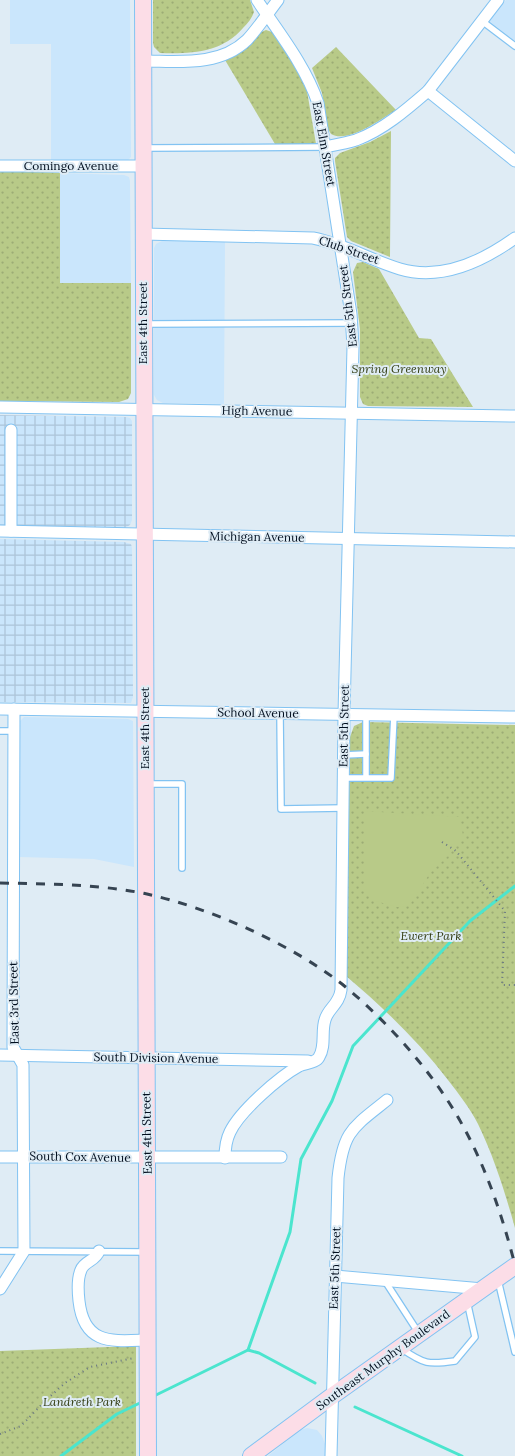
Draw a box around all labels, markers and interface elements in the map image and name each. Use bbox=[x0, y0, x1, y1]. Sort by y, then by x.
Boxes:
street label: East Elm Street bbox=[310, 100, 339, 188]
street label: Comingo Avenue bbox=[24, 158, 119, 173]
street label: Club Street bbox=[317, 232, 382, 267]
street label: East 5th Street bbox=[335, 264, 360, 348]
street label: East 4th Street bbox=[135, 281, 150, 364]
park label: Spring Greenway bbox=[351, 361, 447, 376]
street label: High Avenue bbox=[222, 402, 293, 419]
street label: Michigan Avenue bbox=[209, 528, 305, 545]
street label: East 5th Street bbox=[335, 684, 352, 767]
street label: East 4th Street bbox=[137, 686, 152, 769]
street label: School Avenue bbox=[217, 704, 299, 721]
park label: Ewert Park bbox=[401, 928, 461, 943]
street label: East 3rd Street bbox=[5, 961, 22, 1045]
street label: South Division Avenue bbox=[93, 1049, 219, 1066]
street label: East 4th Street bbox=[138, 1091, 155, 1174]
street label: South Cox Avenue bbox=[29, 1148, 131, 1165]
street label: East 5th Street bbox=[326, 1226, 343, 1310]
street label: Southeast Murphy Boulevard bbox=[313, 1306, 453, 1413]
park label: Landreth Park bbox=[43, 1394, 121, 1409]

